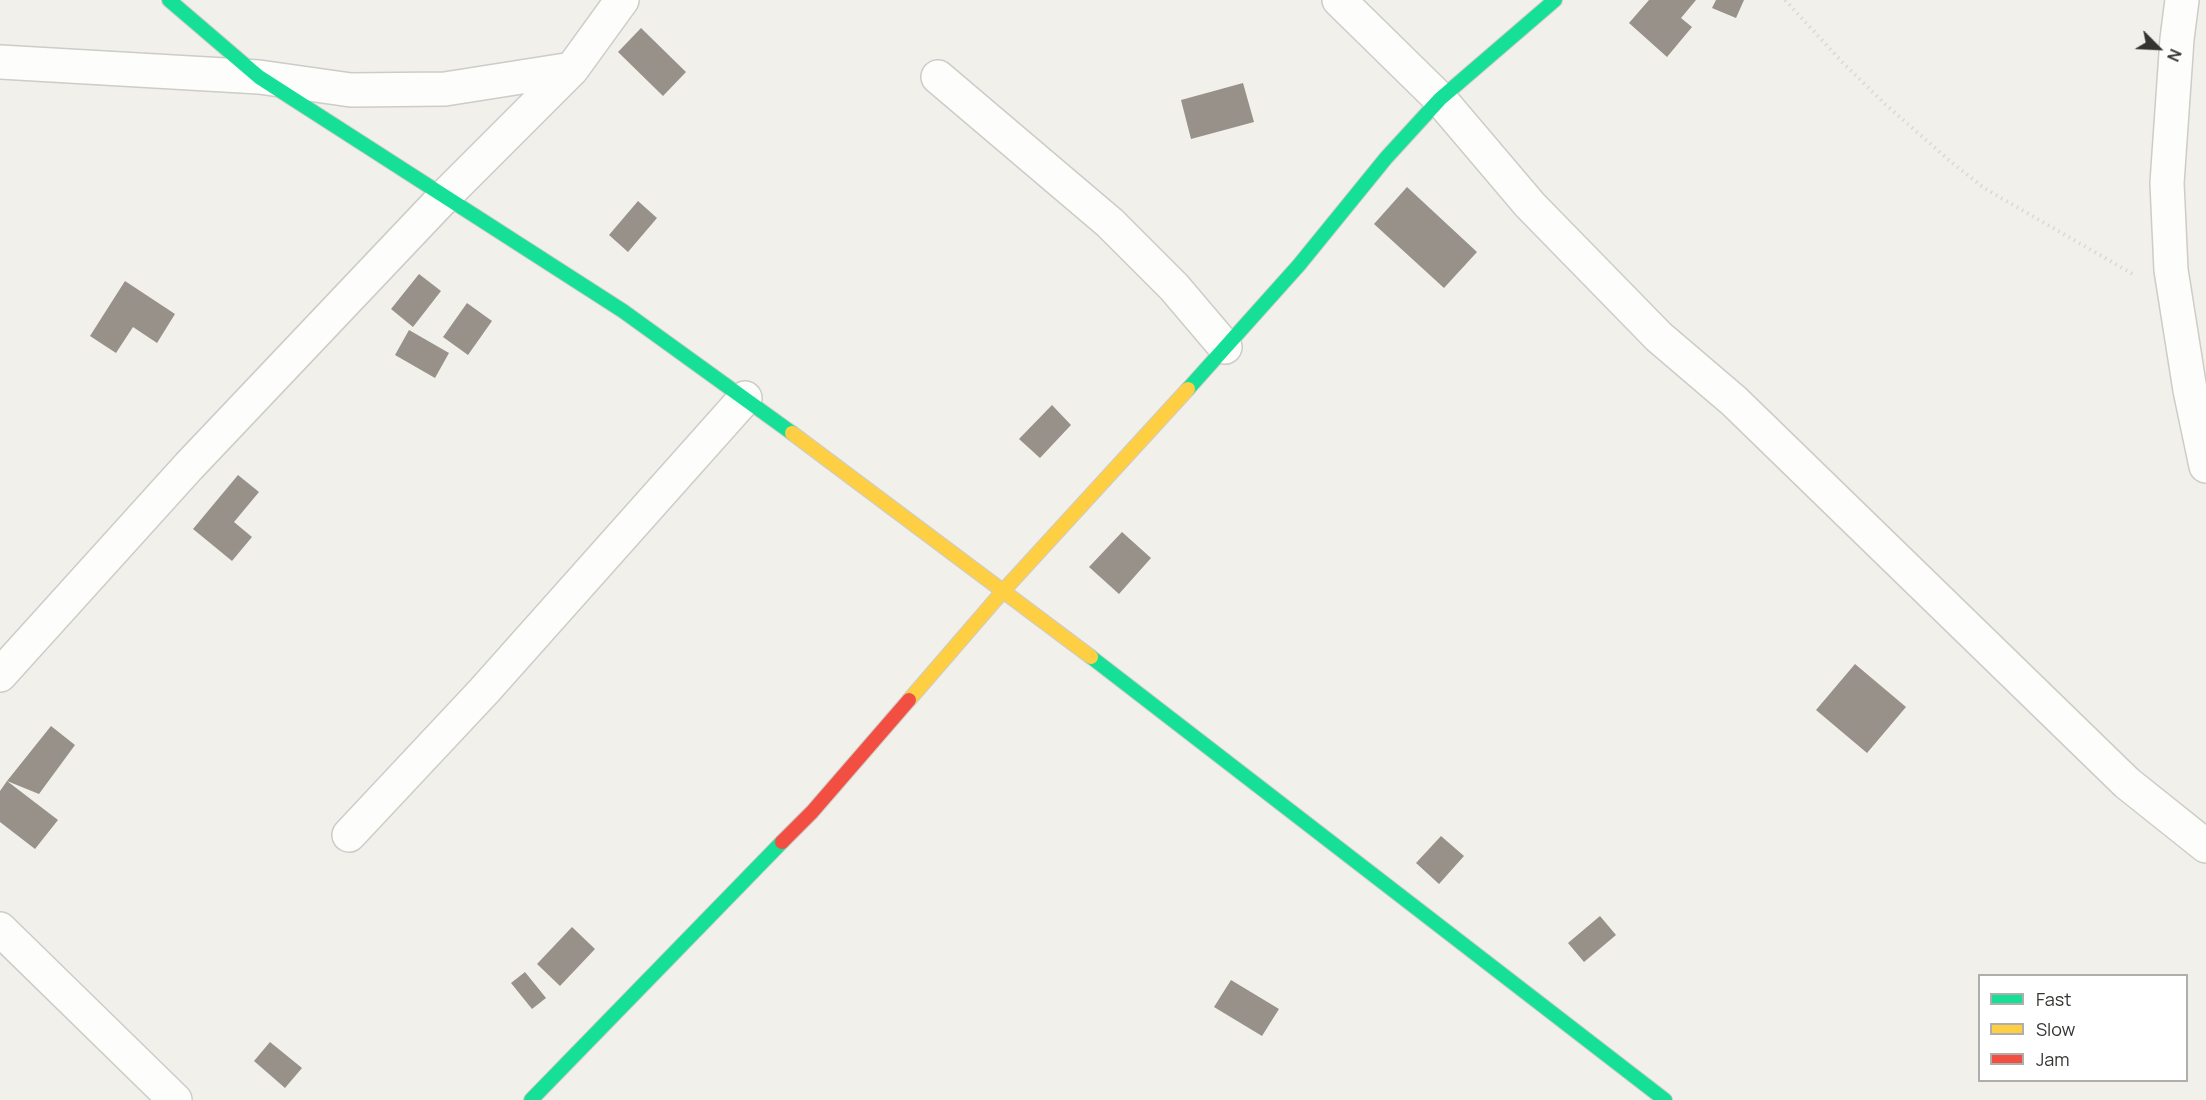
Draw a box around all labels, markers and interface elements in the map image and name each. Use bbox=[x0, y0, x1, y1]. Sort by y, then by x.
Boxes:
north arrow bbox=[2128, 18, 2188, 78]
text: N bbox=[2162, 46, 2187, 65]
legend bbox=[1978, 974, 2188, 1082]
text: Fast bbox=[2036, 987, 2071, 1011]
text: Slow bbox=[2036, 1017, 2075, 1041]
text: Jam bbox=[2036, 1047, 2070, 1071]

